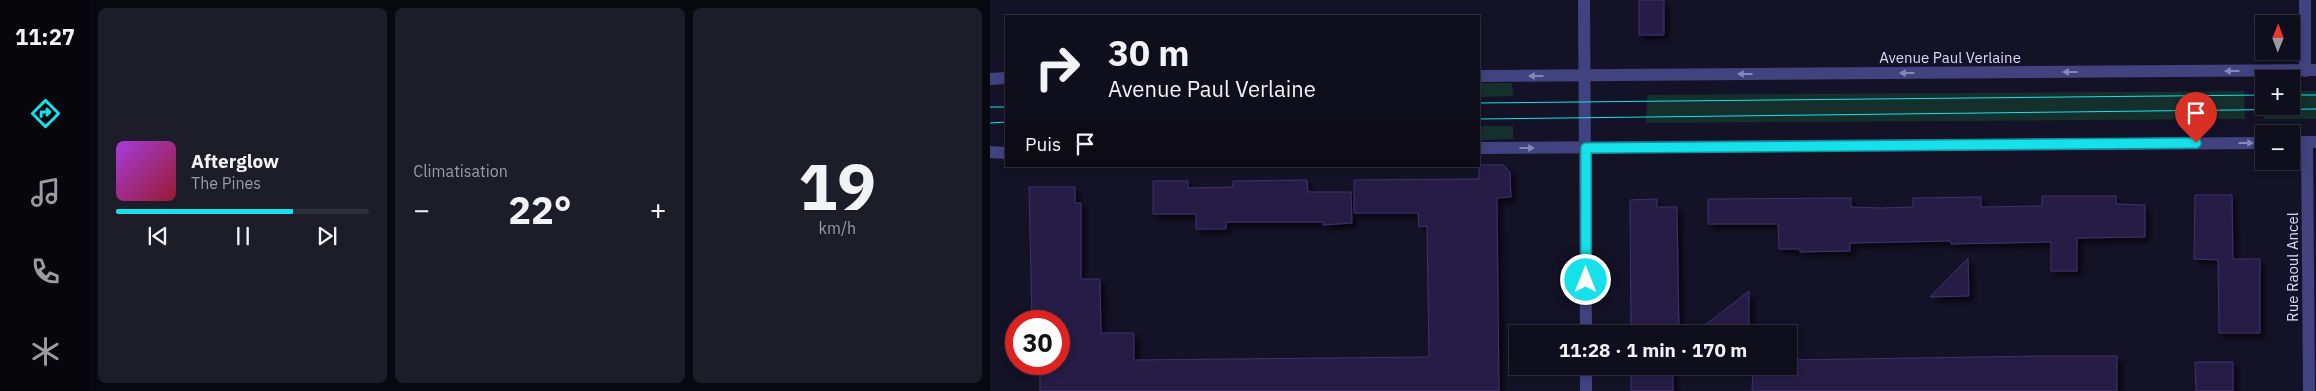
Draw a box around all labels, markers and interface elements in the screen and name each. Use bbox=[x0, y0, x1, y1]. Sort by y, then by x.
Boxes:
north arrow bbox=[2255, 15, 2300, 60]
map controls bbox=[2255, 15, 2300, 170]
text: 11:27 bbox=[15, 22, 75, 51]
text: 30 m bbox=[1108, 30, 1190, 76]
icon: right bbox=[1025, 35, 1090, 100]
street label: Avenue Paul Verlaine bbox=[1879, 48, 2021, 67]
one-way arrow bbox=[2224, 67, 2240, 75]
one-way arrow bbox=[2062, 68, 2078, 76]
one-way arrow bbox=[1899, 69, 1915, 77]
button: + bbox=[2255, 70, 2300, 115]
one-way arrow bbox=[1737, 71, 1753, 79]
one-way arrow bbox=[1528, 72, 1544, 80]
text: Avenue Paul Verlaine bbox=[1108, 74, 1316, 103]
pin bbox=[2175, 92, 2217, 143]
icon: directions bbox=[28, 96, 63, 131]
icon: arrive bbox=[2182, 99, 2210, 127]
button: − bbox=[2255, 125, 2300, 170]
icon: arrive bbox=[1071, 130, 1099, 158]
text: Puis bbox=[1025, 132, 1061, 156]
one-way arrow bbox=[2238, 139, 2254, 147]
text: 19 bbox=[798, 143, 876, 228]
one-way arrow bbox=[1520, 144, 1536, 152]
text: Afterglow bbox=[191, 149, 279, 173]
text: Climatisation bbox=[413, 161, 508, 181]
text: The Pines bbox=[191, 173, 261, 193]
icon: music bbox=[28, 175, 63, 210]
text: 22° bbox=[508, 185, 572, 234]
text: − bbox=[413, 191, 430, 228]
text: + bbox=[650, 191, 667, 228]
street label: Rue Raoul Ancel bbox=[2283, 212, 2302, 322]
text: km/h bbox=[819, 218, 856, 238]
icon: previous bbox=[144, 222, 172, 250]
icon: pause bbox=[229, 222, 257, 250]
icon: next bbox=[313, 222, 341, 250]
position arrow bbox=[1559, 253, 1611, 305]
icon: phone bbox=[28, 254, 63, 289]
speed limit sign: 30 bbox=[1005, 310, 1070, 375]
icon: climate bbox=[28, 334, 63, 369]
text: 11:28 · 1 min · 170 m bbox=[1559, 338, 1747, 362]

